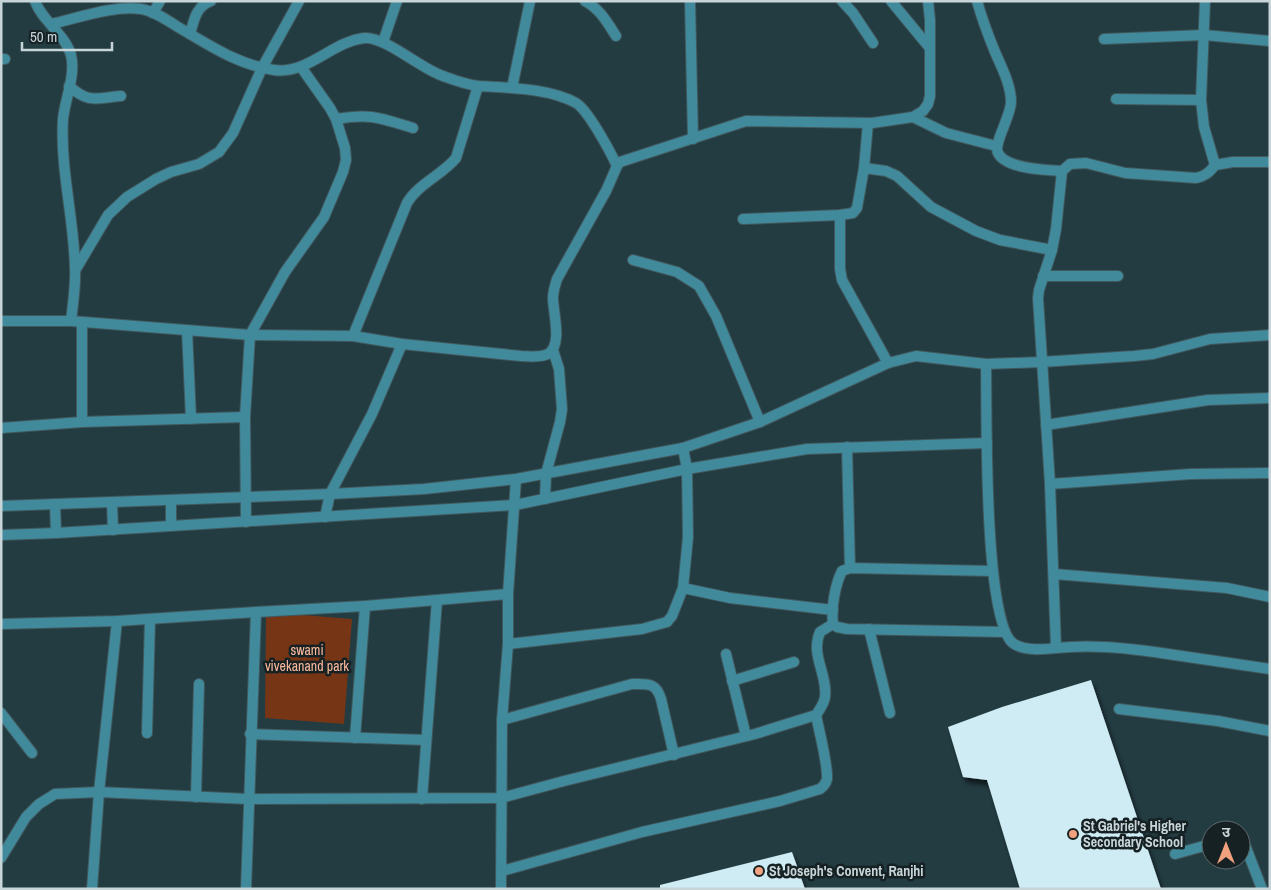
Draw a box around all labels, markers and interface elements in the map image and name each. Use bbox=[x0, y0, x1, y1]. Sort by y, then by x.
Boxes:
scale bar bbox=[22, 20, 112, 52]
text: 50 m bbox=[30, 26, 57, 47]
park label: swami vivekanand park bbox=[265, 641, 349, 675]
place label: St Gabriel's Higher Secondary School bbox=[1083, 817, 1186, 851]
north arrow bbox=[1201, 820, 1251, 870]
text: उ bbox=[1222, 823, 1231, 841]
marker: St Gabriel's Higher Secondary School bbox=[1067, 828, 1079, 840]
place label: St Joseph's Convent, Ranjhi bbox=[769, 862, 924, 880]
marker: St Joseph's Convent, Ranjhi bbox=[753, 865, 765, 877]

